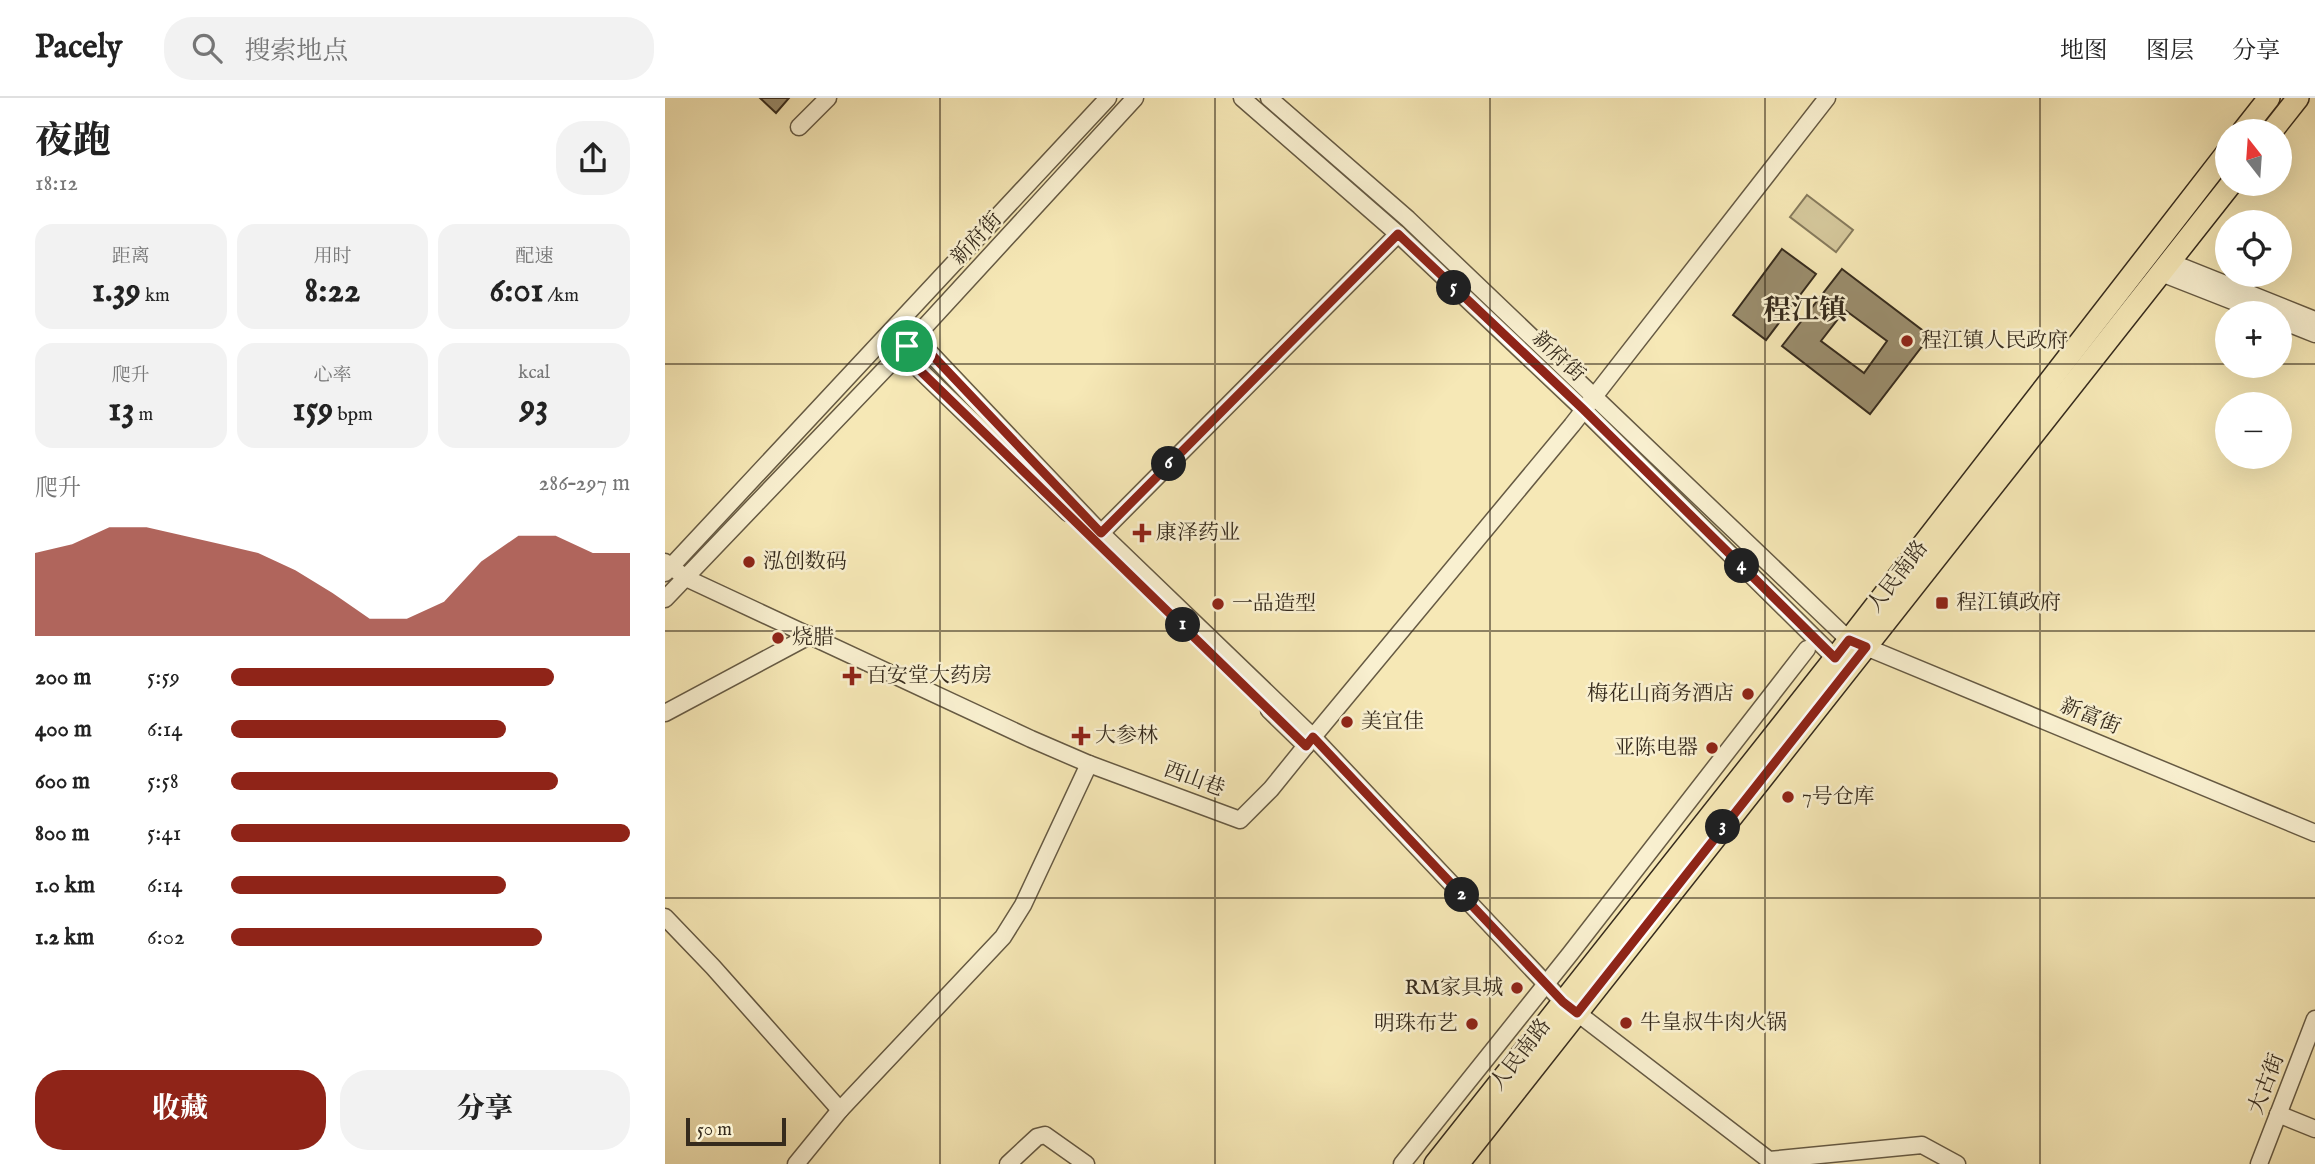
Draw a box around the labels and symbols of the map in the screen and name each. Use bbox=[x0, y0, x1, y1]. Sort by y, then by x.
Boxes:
north arrow bbox=[2215, 119, 2293, 196]
street label: 新府街 bbox=[946, 207, 1008, 271]
pin: 5 bbox=[1437, 270, 1471, 306]
district label: 程江镇 bbox=[1763, 294, 1847, 329]
pin bbox=[877, 316, 937, 376]
street label: 新府街 bbox=[1526, 326, 1590, 388]
place label: 程江镇人民政府 bbox=[1921, 328, 2068, 355]
marker: 程江镇人民政府 bbox=[1899, 333, 1915, 349]
pin: 6 bbox=[1151, 446, 1187, 482]
place label: 康泽药业 bbox=[1156, 520, 1240, 547]
marker: 康泽药业 bbox=[1134, 525, 1150, 541]
street label: 人民南路 bbox=[1862, 536, 1934, 618]
pin: 4 bbox=[1725, 548, 1759, 584]
place label: 泓创数码 bbox=[763, 549, 847, 576]
marker: 泓创数码 bbox=[741, 554, 757, 570]
place label: 程江镇政府 bbox=[1956, 590, 2061, 617]
place label: 一品造型 bbox=[1232, 591, 1316, 618]
marker: 程江镇政府 bbox=[1934, 595, 1950, 611]
marker: 一品造型 bbox=[1210, 596, 1226, 612]
pin: 1 bbox=[1165, 608, 1201, 642]
place label: 烧腊 bbox=[792, 625, 834, 652]
marker: 烧腊 bbox=[770, 630, 786, 646]
place label: 百安堂大药房 bbox=[866, 663, 992, 690]
marker: 百安堂大药房 bbox=[844, 668, 860, 684]
place label: 梅花山商务酒店 bbox=[1587, 681, 1734, 708]
marker: 梅花山商务酒店 bbox=[1740, 686, 1756, 702]
street label: 新富街 bbox=[2056, 693, 2124, 741]
place label: 美宜佳 bbox=[1361, 709, 1424, 736]
marker: 美宜佳 bbox=[1339, 714, 1355, 730]
place label: 大参林 bbox=[1095, 723, 1158, 750]
marker: 大参林 bbox=[1073, 728, 1089, 744]
place label: 亚陈电器 bbox=[1614, 735, 1698, 762]
marker: 亚陈电器 bbox=[1704, 740, 1720, 756]
street label: 西山巷 bbox=[1160, 757, 1228, 803]
place label: 7号仓库 bbox=[1802, 784, 1875, 811]
marker: 7号仓库 bbox=[1780, 789, 1796, 805]
pin: 3 bbox=[1705, 810, 1741, 844]
pin: 2 bbox=[1445, 878, 1479, 912]
place label: RM家具城 bbox=[1404, 975, 1503, 1002]
marker: RM家具城 bbox=[1509, 980, 1525, 996]
place label: 牛皇叔牛肉火锅 bbox=[1640, 1010, 1787, 1037]
place label: 明珠布艺 bbox=[1374, 1011, 1458, 1038]
street label: 人民南路 bbox=[1485, 1014, 1557, 1096]
marker: 牛皇叔牛肉火锅 bbox=[1618, 1015, 1634, 1031]
marker: 明珠布艺 bbox=[1464, 1016, 1480, 1032]
street label: 大古街 bbox=[2243, 1050, 2291, 1118]
scale bar bbox=[686, 1115, 786, 1147]

